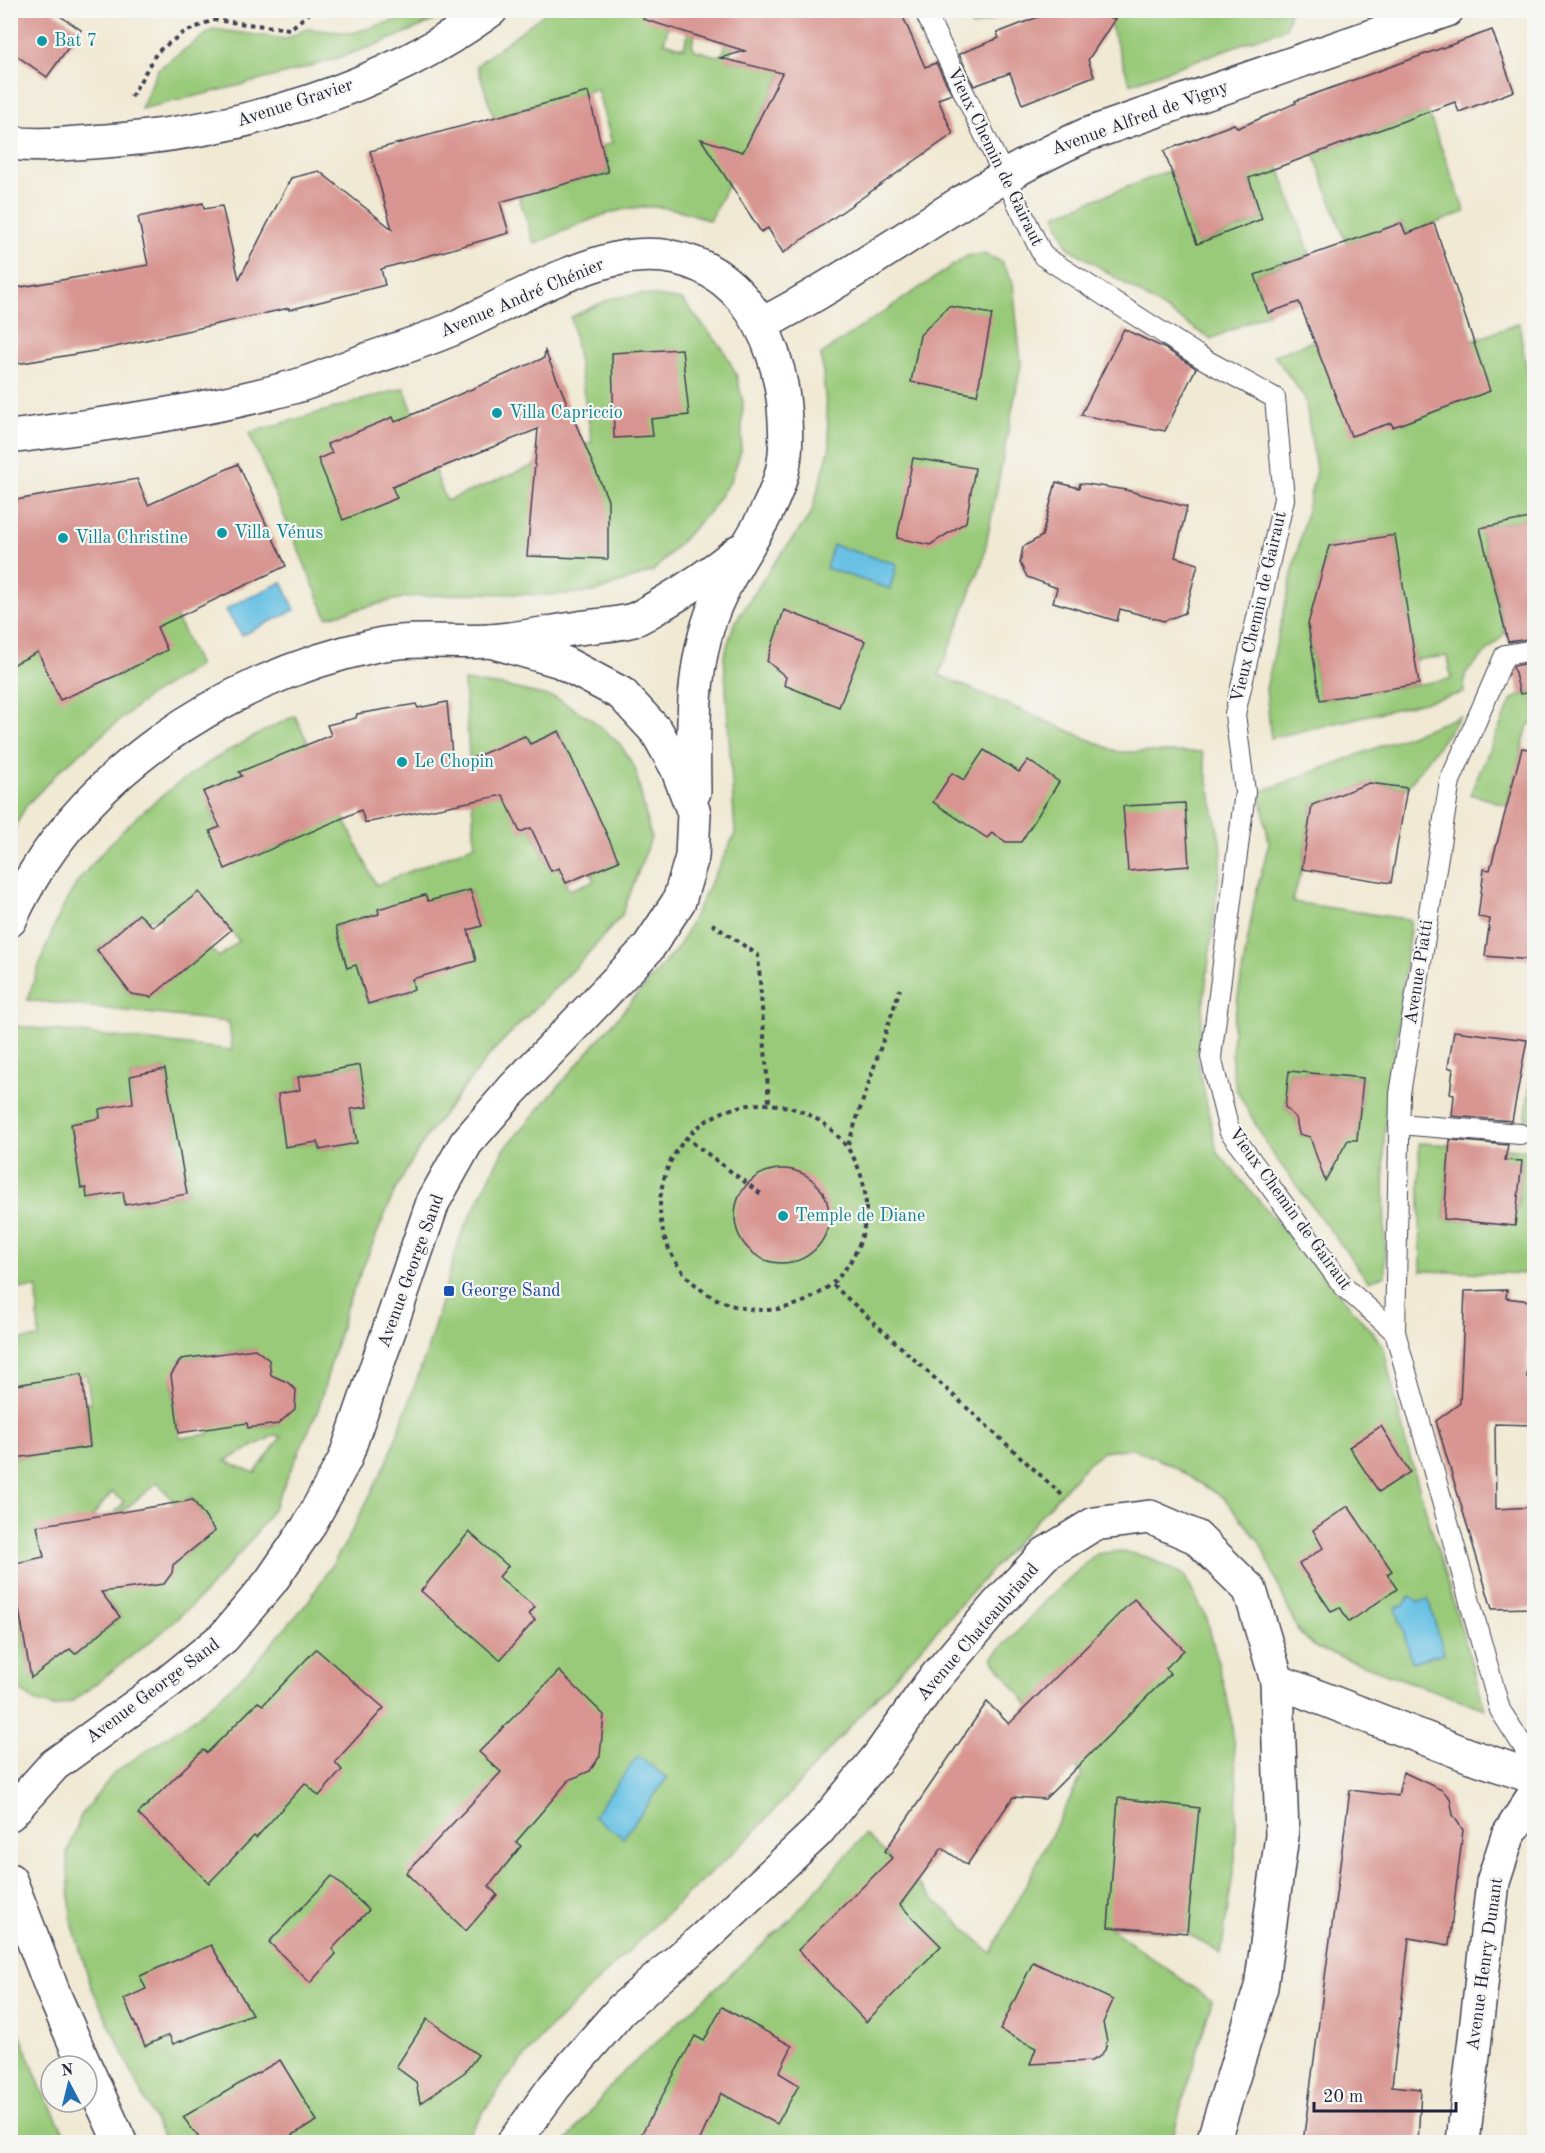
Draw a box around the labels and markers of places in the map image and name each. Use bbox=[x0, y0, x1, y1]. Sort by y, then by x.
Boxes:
place label: Bat 7 bbox=[54, 32, 97, 50]
marker: Bat 7 bbox=[35, 34, 49, 48]
place label: Villa Capriccio bbox=[509, 404, 623, 422]
marker: Villa Capriccio bbox=[490, 406, 504, 420]
place label: Villa Vénus bbox=[234, 524, 323, 542]
marker: Villa Vénus bbox=[215, 526, 229, 540]
place label: Villa Christine bbox=[75, 529, 188, 547]
marker: Villa Christine bbox=[56, 531, 70, 545]
place label: Le Chopin bbox=[414, 753, 494, 771]
marker: Le Chopin bbox=[395, 755, 409, 769]
place label: Temple de Diane bbox=[795, 1207, 925, 1225]
marker: Temple de Diane bbox=[776, 1209, 790, 1223]
place label: George Sand bbox=[461, 1282, 561, 1300]
marker: George Sand bbox=[442, 1284, 456, 1298]

